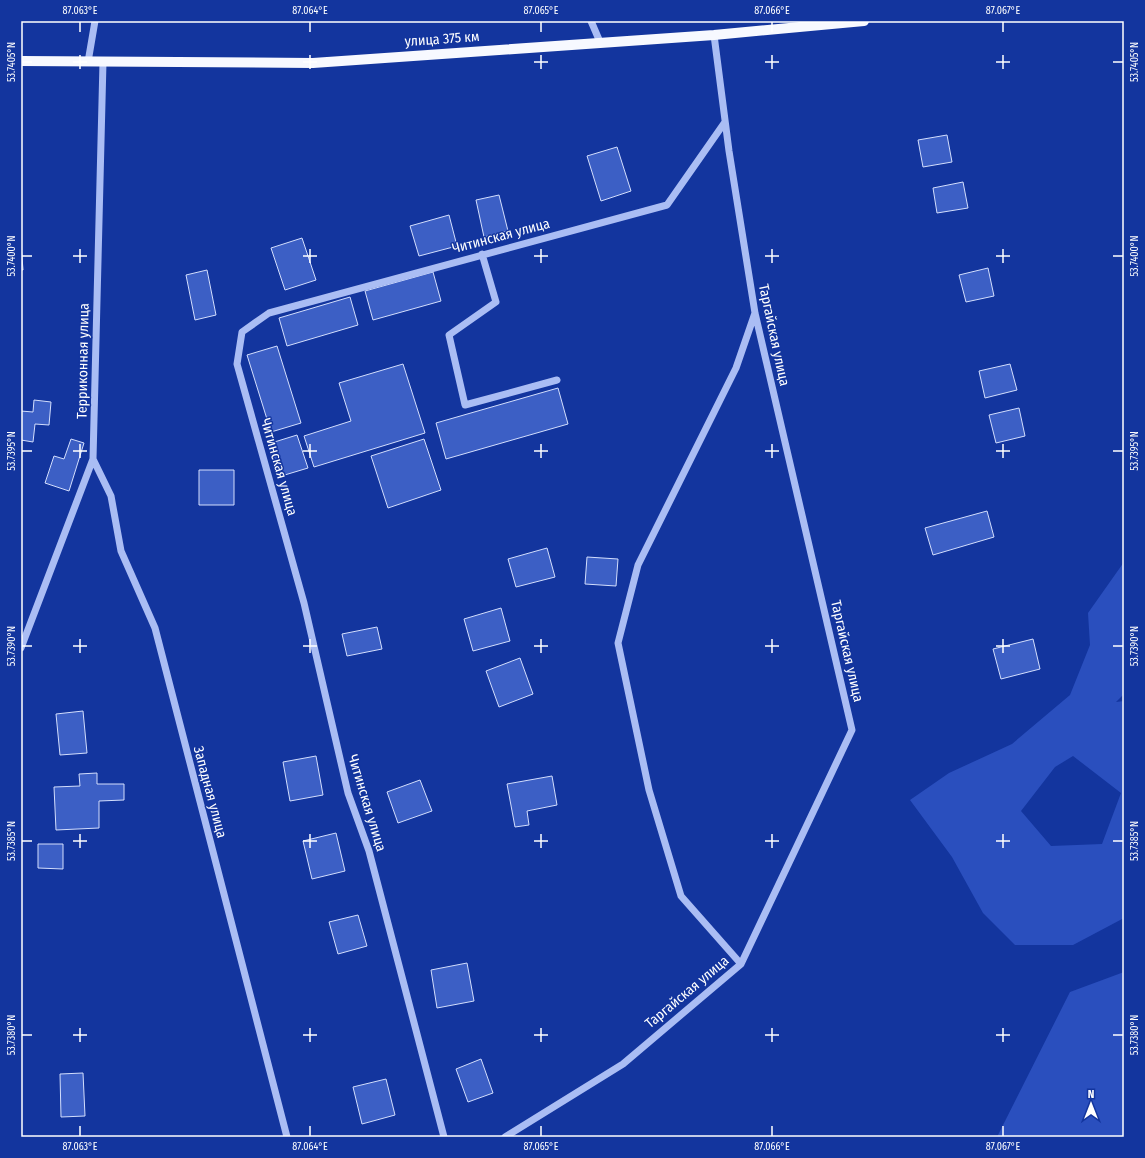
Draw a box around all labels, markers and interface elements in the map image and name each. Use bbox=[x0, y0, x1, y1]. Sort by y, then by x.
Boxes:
text: 87.063°E bbox=[63, 5, 98, 17]
text: 87.064°E bbox=[292, 5, 328, 17]
text: 87.065°E bbox=[524, 5, 559, 17]
text: 87.066°E bbox=[754, 5, 790, 17]
text: 87.067°E bbox=[986, 5, 1021, 17]
street label: улица 375 км bbox=[404, 28, 480, 50]
text: 53.7405°N bbox=[6, 42, 18, 82]
text: 53.7405°N bbox=[1129, 42, 1141, 82]
street label: Читинская улица bbox=[450, 215, 552, 257]
text: 53.7400°N bbox=[6, 236, 18, 276]
text: 53.7400°N bbox=[1129, 236, 1141, 276]
street label: Таргайская улица bbox=[755, 282, 793, 388]
street label: Терриконная улица bbox=[73, 303, 93, 419]
street label: Читинская улица bbox=[257, 416, 301, 518]
text: 53.7395°N bbox=[6, 431, 18, 471]
text: 53.7395°N bbox=[1129, 431, 1141, 471]
street label: Таргайская улица bbox=[827, 598, 867, 704]
text: 53.7390°N bbox=[6, 626, 18, 666]
text: 53.7390°N bbox=[1129, 626, 1141, 666]
street label: Западная улица bbox=[190, 744, 230, 840]
street label: Читинская улица bbox=[344, 753, 390, 854]
text: 53.7385°N bbox=[6, 821, 18, 861]
text: 53.7385°N bbox=[1129, 821, 1141, 861]
street label: Таргайская улица bbox=[642, 952, 732, 1032]
text: 53.7380°N bbox=[6, 1015, 18, 1055]
text: 53.7380°N bbox=[1129, 1015, 1141, 1055]
north arrow bbox=[1071, 1084, 1111, 1124]
text: N bbox=[1088, 1088, 1094, 1101]
text: 87.063°E bbox=[63, 1141, 98, 1153]
text: 87.064°E bbox=[292, 1141, 328, 1153]
text: 87.065°E bbox=[524, 1141, 559, 1153]
text: 87.066°E bbox=[754, 1141, 790, 1153]
text: 87.067°E bbox=[986, 1141, 1021, 1153]

